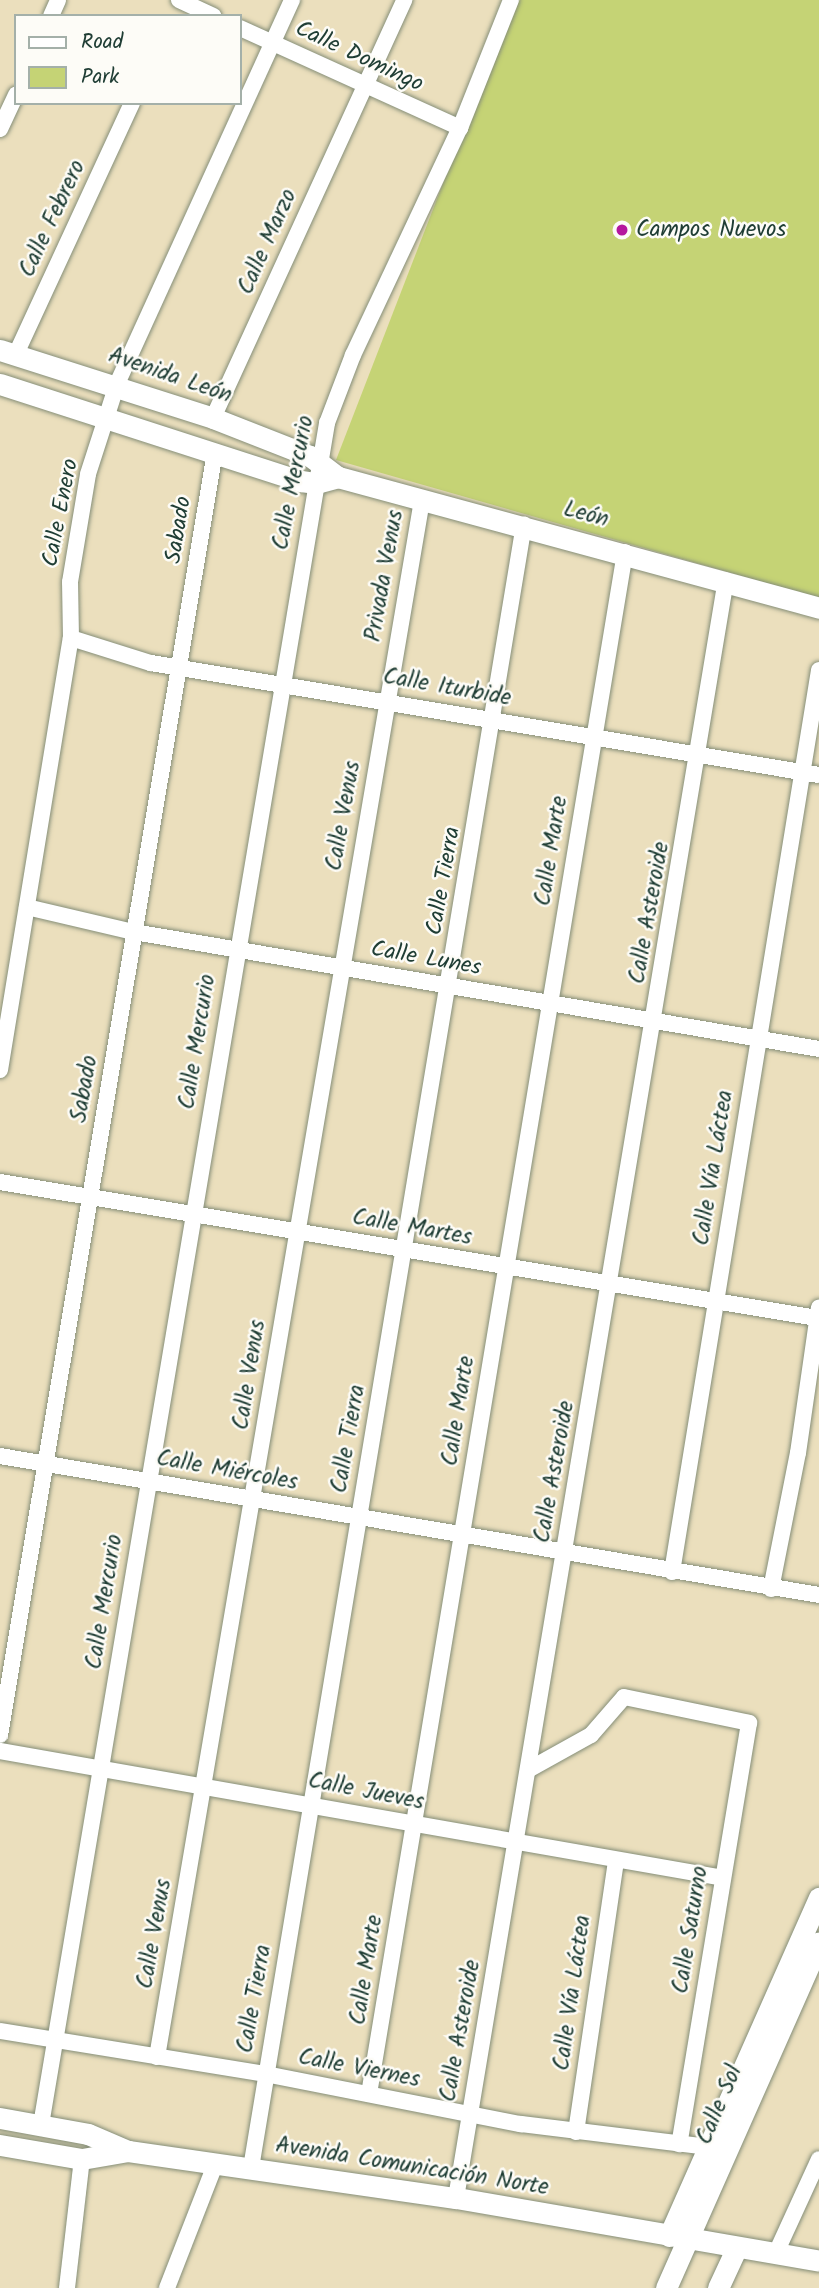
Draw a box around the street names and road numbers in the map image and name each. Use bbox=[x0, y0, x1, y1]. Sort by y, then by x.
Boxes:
street label: Calle Domingo bbox=[291, 15, 427, 99]
street label: Calle Febrero bbox=[14, 156, 92, 282]
street label: Calle Marzo bbox=[233, 185, 303, 299]
street label: Avenida León bbox=[105, 342, 235, 410]
street label: Calle Mercurio bbox=[267, 413, 321, 553]
street label: Calle Enero bbox=[37, 457, 85, 569]
street label: Sabado bbox=[160, 494, 198, 566]
street label: León bbox=[560, 496, 612, 534]
street label: Privada Venus bbox=[360, 508, 410, 644]
street label: Calle Iturbide bbox=[381, 663, 513, 713]
street label: Calle Venus bbox=[321, 759, 367, 873]
street label: Calle Marte bbox=[530, 794, 574, 908]
street label: Calle Tierra bbox=[421, 825, 467, 937]
street label: Calle Asteroide bbox=[624, 840, 676, 986]
street label: Calle Lunes bbox=[369, 936, 483, 982]
street label: Calle Mercurio bbox=[174, 973, 222, 1111]
street label: Sabado bbox=[66, 1053, 104, 1125]
street label: Calle Vía Láctea bbox=[688, 1088, 740, 1248]
street label: Calle Martes bbox=[350, 1204, 474, 1252]
street label: Calle Venus bbox=[228, 1318, 272, 1432]
street label: Calle Marte bbox=[437, 1354, 481, 1468]
street label: Calle Tierra bbox=[326, 1383, 372, 1495]
street label: Calle Asteroide bbox=[529, 1399, 581, 1545]
street label: Calle Miércoles bbox=[154, 1445, 300, 1497]
street label: Calle Mercurio bbox=[81, 1533, 129, 1671]
street label: Calle Jueves bbox=[306, 1767, 426, 1817]
street label: Calle Saturno bbox=[667, 1864, 715, 1996]
street label: Calle Venus bbox=[132, 1877, 178, 1991]
street label: Calle Marte bbox=[345, 1913, 389, 2027]
street label: Calle Vía Láctea bbox=[548, 1913, 598, 2073]
street label: Calle Tierra bbox=[232, 1943, 278, 2055]
street label: Calle Asteroide bbox=[435, 1958, 487, 2104]
street label: Calle Viernes bbox=[296, 2044, 422, 2094]
street label: Calle Sol bbox=[691, 2061, 749, 2149]
street label: Avenida Comunicación Norte bbox=[274, 2132, 550, 2202]

